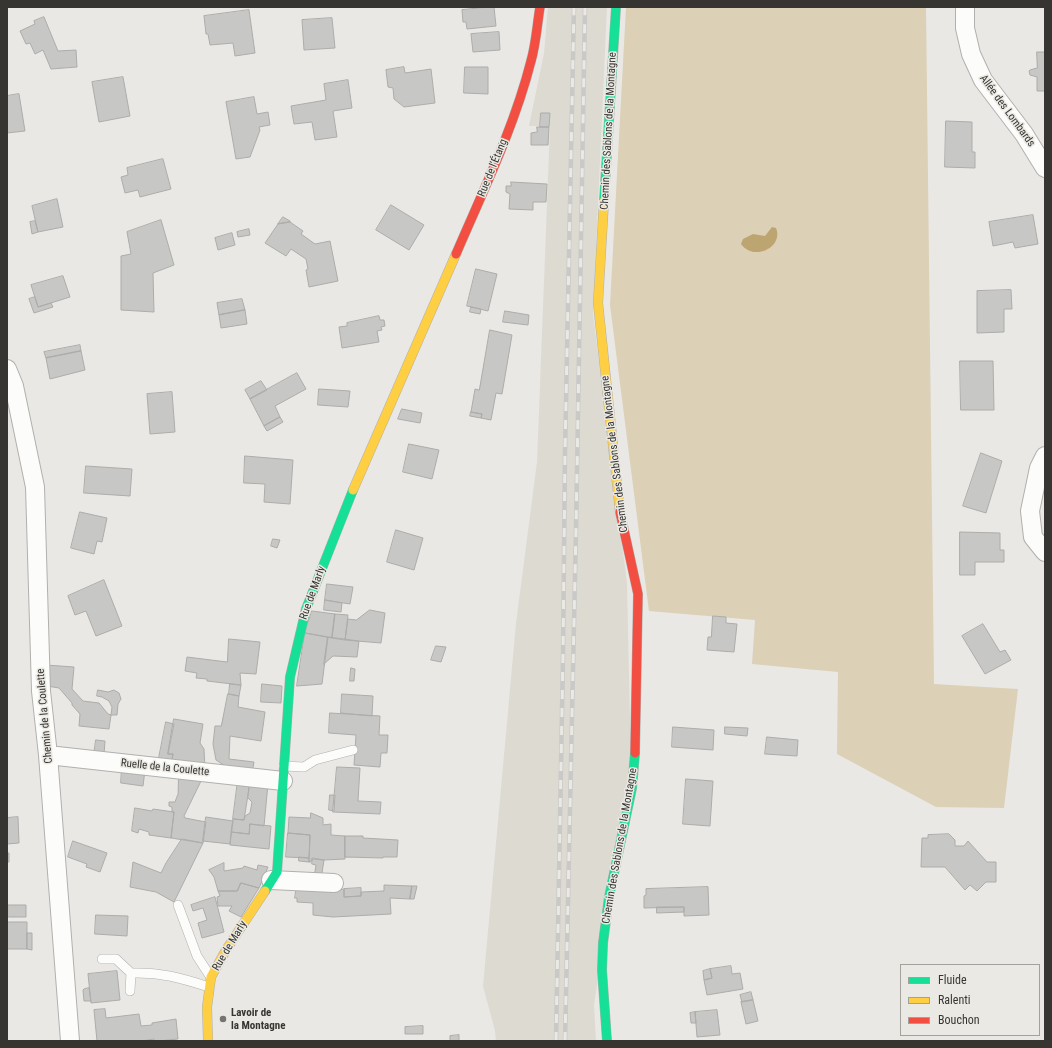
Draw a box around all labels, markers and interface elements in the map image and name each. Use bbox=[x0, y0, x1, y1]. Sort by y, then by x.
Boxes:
street label: Chemin des Sablons de la Montagne bbox=[598, 52, 620, 210]
street label: Allée des Lombards bbox=[976, 72, 1038, 150]
street label: Rue de l'Étang bbox=[475, 137, 511, 199]
street label: Chemin des Sablons de la Montagne bbox=[599, 375, 631, 533]
street label: Rue de Marly bbox=[297, 564, 329, 622]
street label: Chemin de la Coulette bbox=[34, 668, 56, 764]
street label: Ruelle de la Coulette bbox=[120, 757, 210, 779]
street label: Chemin des Sablons de la Montagne bbox=[600, 767, 640, 925]
street label: Rue de Marly bbox=[210, 919, 250, 973]
legend bbox=[900, 964, 1040, 1036]
text: Fluide bbox=[938, 973, 967, 987]
text: Ralenti bbox=[938, 993, 971, 1007]
place label: Lavoir de la Montagne bbox=[231, 1006, 285, 1032]
text: Bouchon bbox=[938, 1013, 980, 1027]
marker: Lavoir de la Montagne bbox=[218, 1014, 228, 1024]

